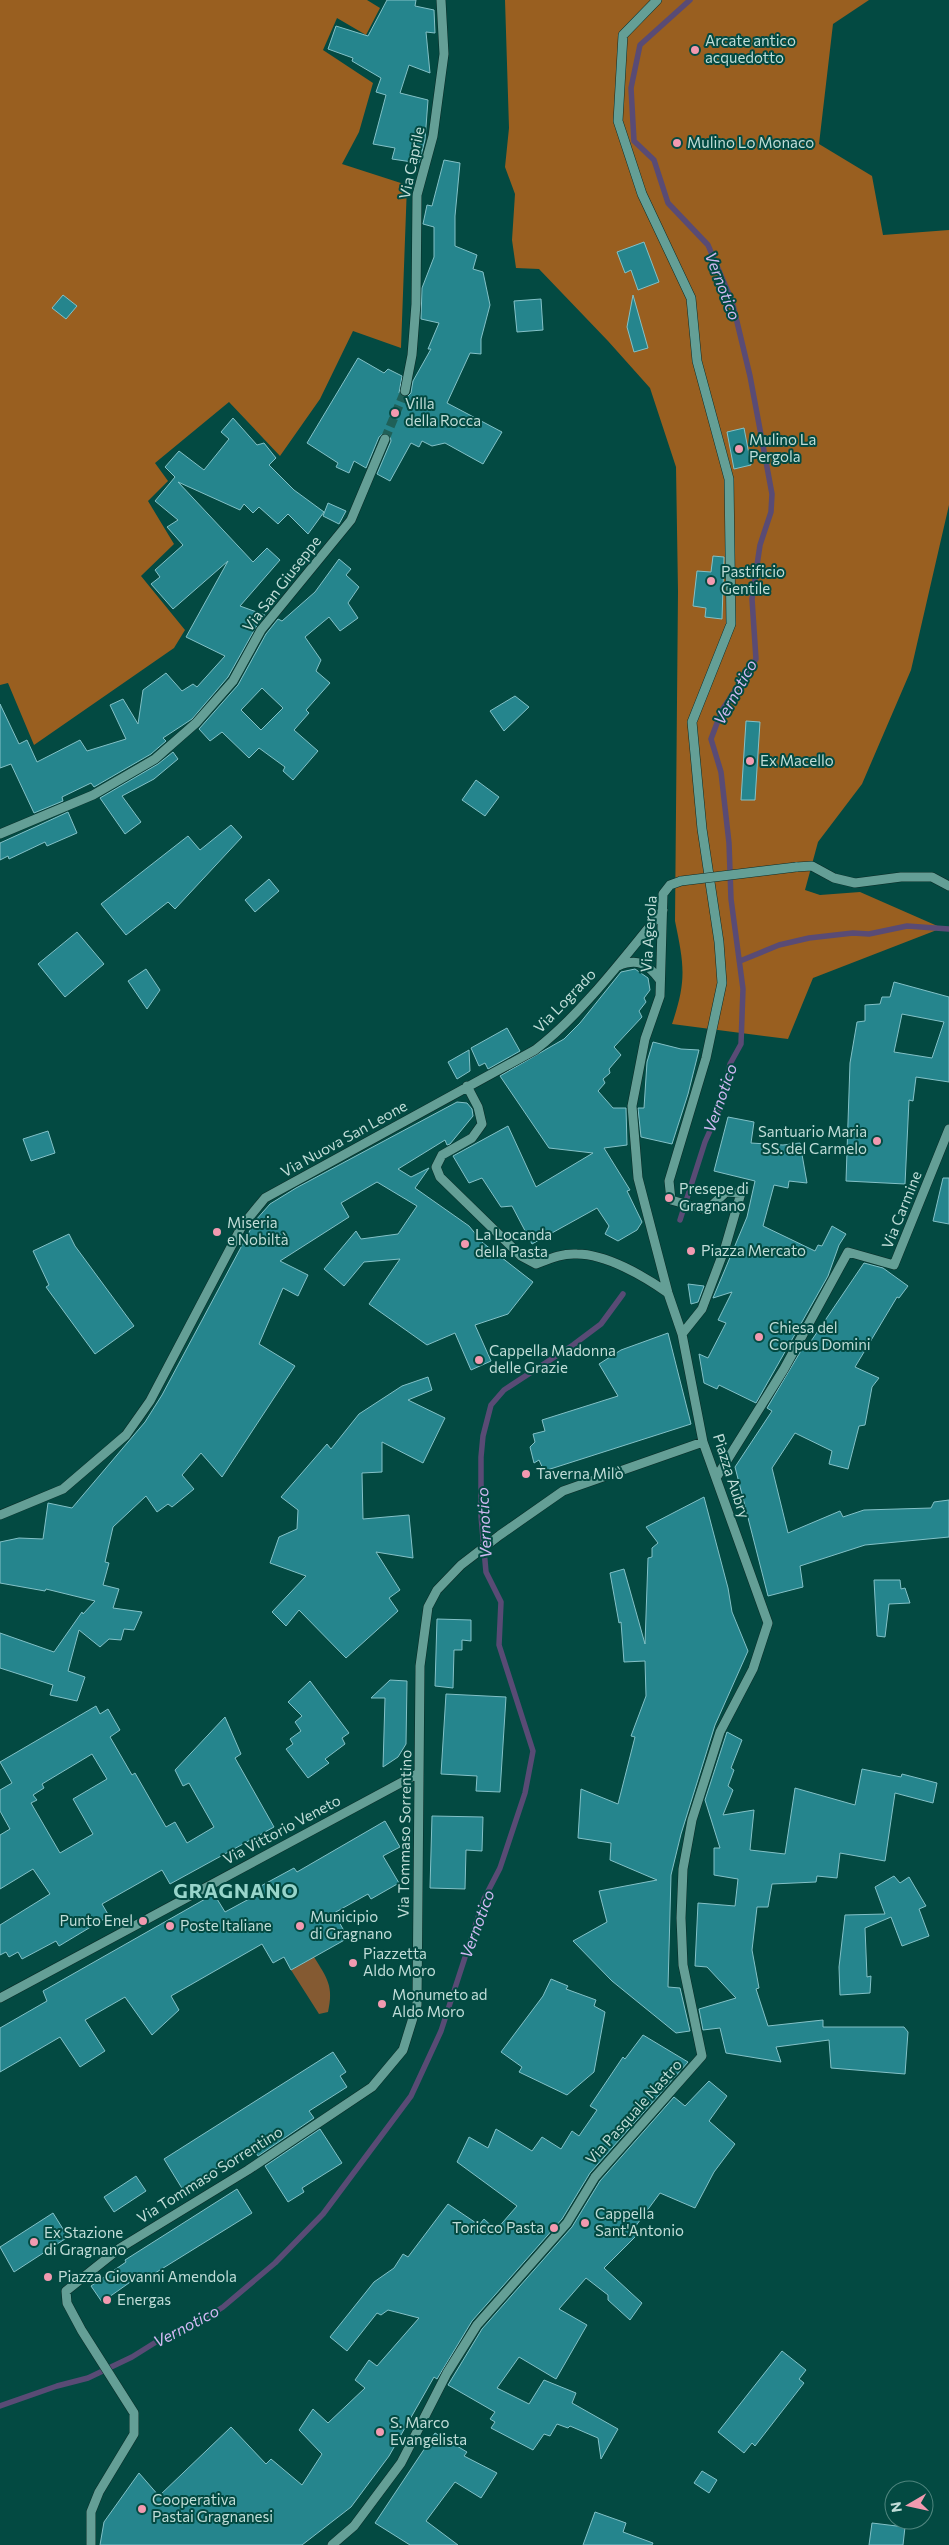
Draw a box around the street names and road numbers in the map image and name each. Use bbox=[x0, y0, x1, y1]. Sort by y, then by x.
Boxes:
street label: Via Caprile bbox=[395, 125, 427, 201]
street label: Via San Giuseppe bbox=[238, 532, 324, 635]
street label: Via Agerola bbox=[636, 895, 660, 973]
street label: Via Logrado bbox=[529, 965, 599, 1036]
street label: Via Nuova San Leone bbox=[277, 1096, 410, 1180]
street label: Via Carmine bbox=[877, 1168, 925, 1251]
street label: Piazza Aubry bbox=[710, 1431, 754, 1521]
street label: Via Tommaso Sorrentino bbox=[394, 1750, 414, 1918]
street label: Via Vittorio Veneto bbox=[220, 1791, 343, 1868]
street label: Via Pasquale Nastro bbox=[581, 2055, 685, 2168]
street label: Via Tommaso Sorrentino bbox=[133, 2122, 286, 2226]

